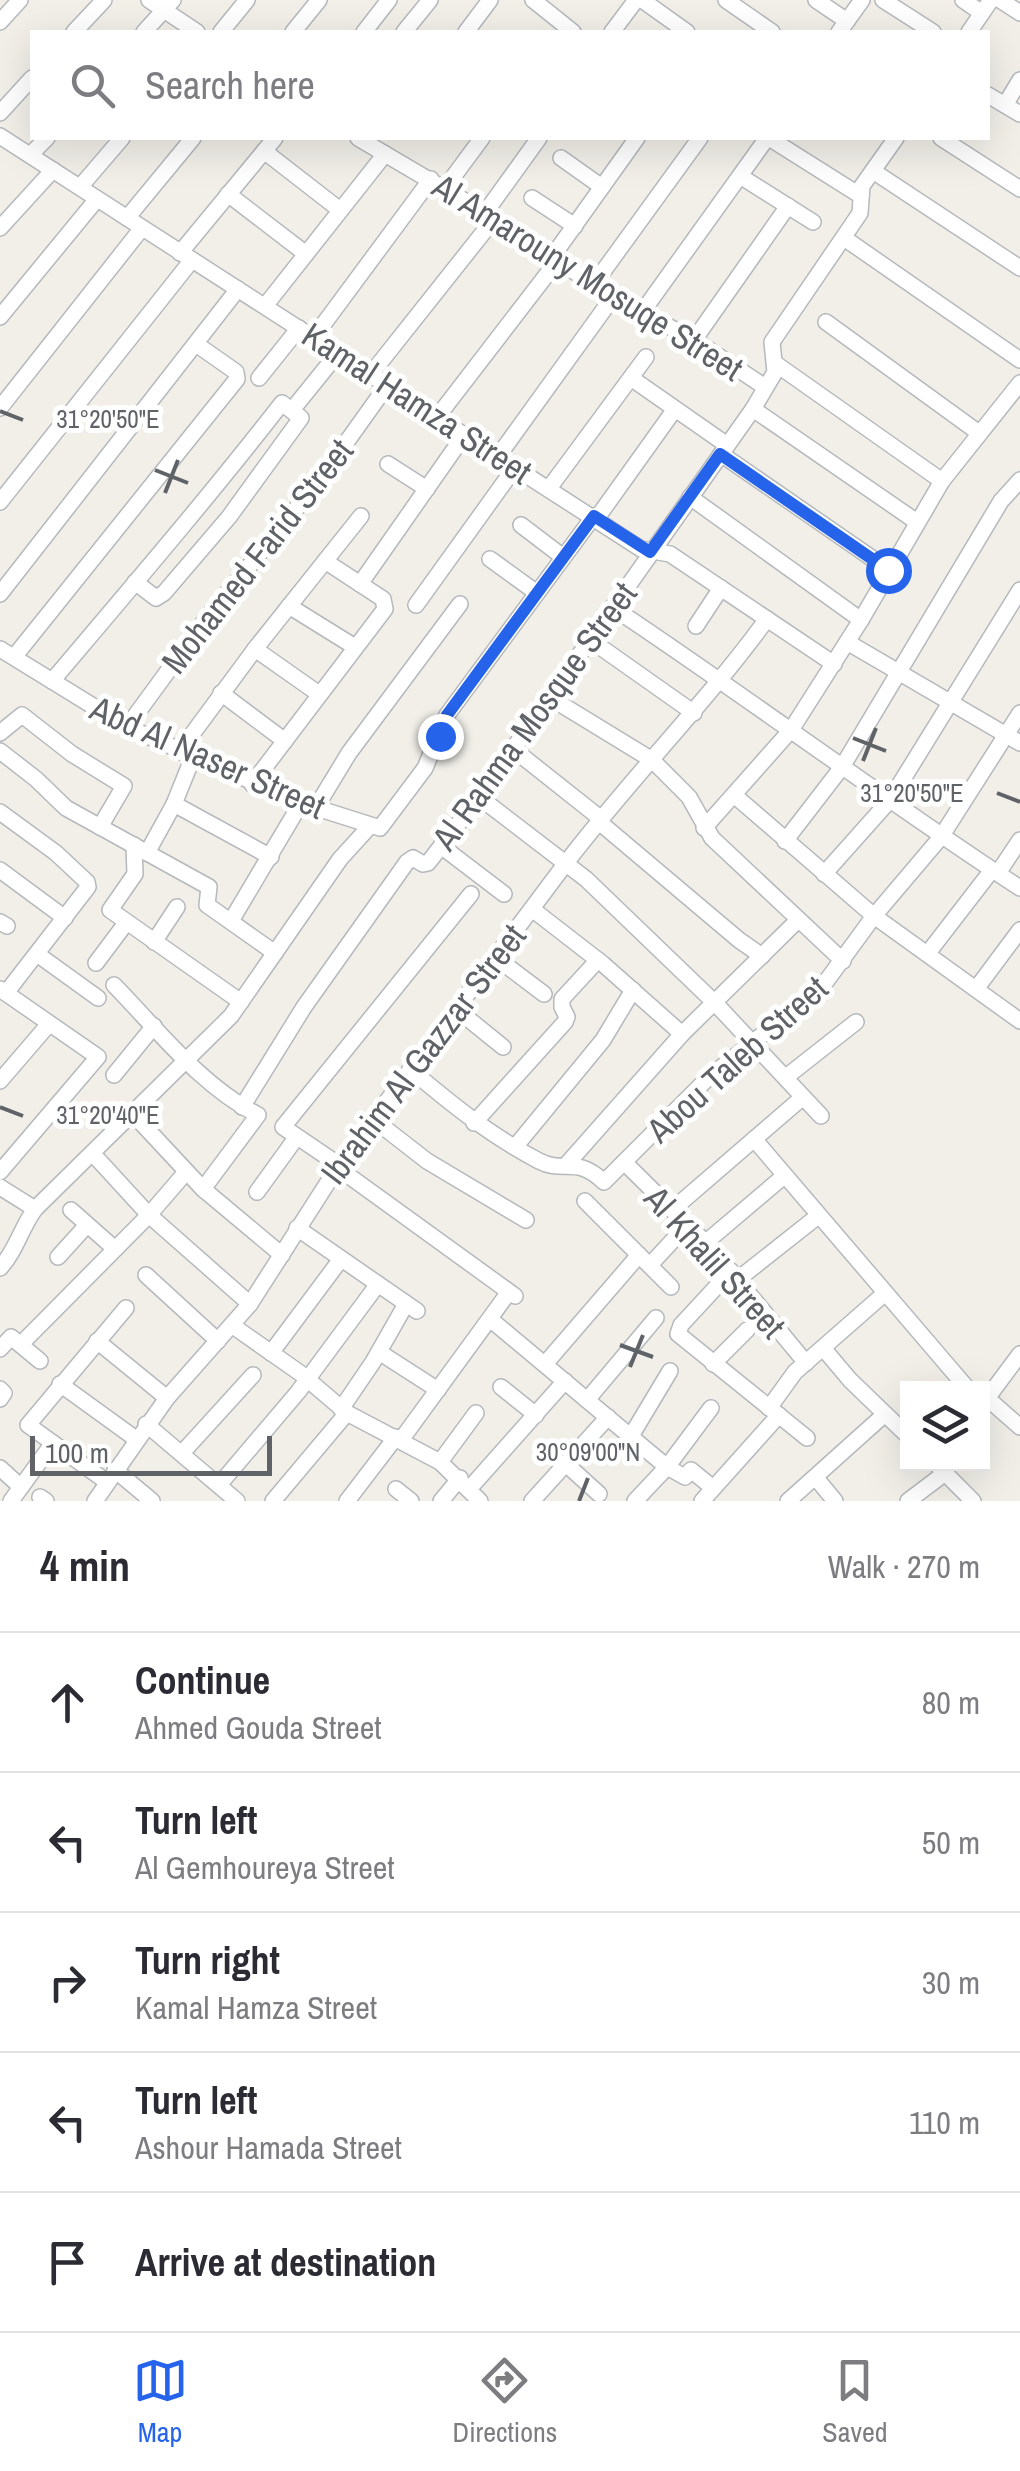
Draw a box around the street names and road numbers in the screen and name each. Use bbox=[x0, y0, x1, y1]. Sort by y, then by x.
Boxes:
street label: Al Amarouny Mosuqe Street bbox=[423, 162, 752, 392]
street label: Kamal Hamza Street bbox=[293, 311, 541, 495]
street label: Mohamed Farid Street bbox=[151, 429, 363, 683]
street label: Al Rahma Mosque Street bbox=[420, 572, 647, 860]
street label: Abd Al Naser Street bbox=[82, 684, 333, 830]
street label: Ibrahim Al Gazzar Street bbox=[310, 914, 536, 1194]
street label: Abou Taleb Street bbox=[636, 965, 838, 1153]
street label: Al Khalil Street bbox=[633, 1175, 796, 1348]

